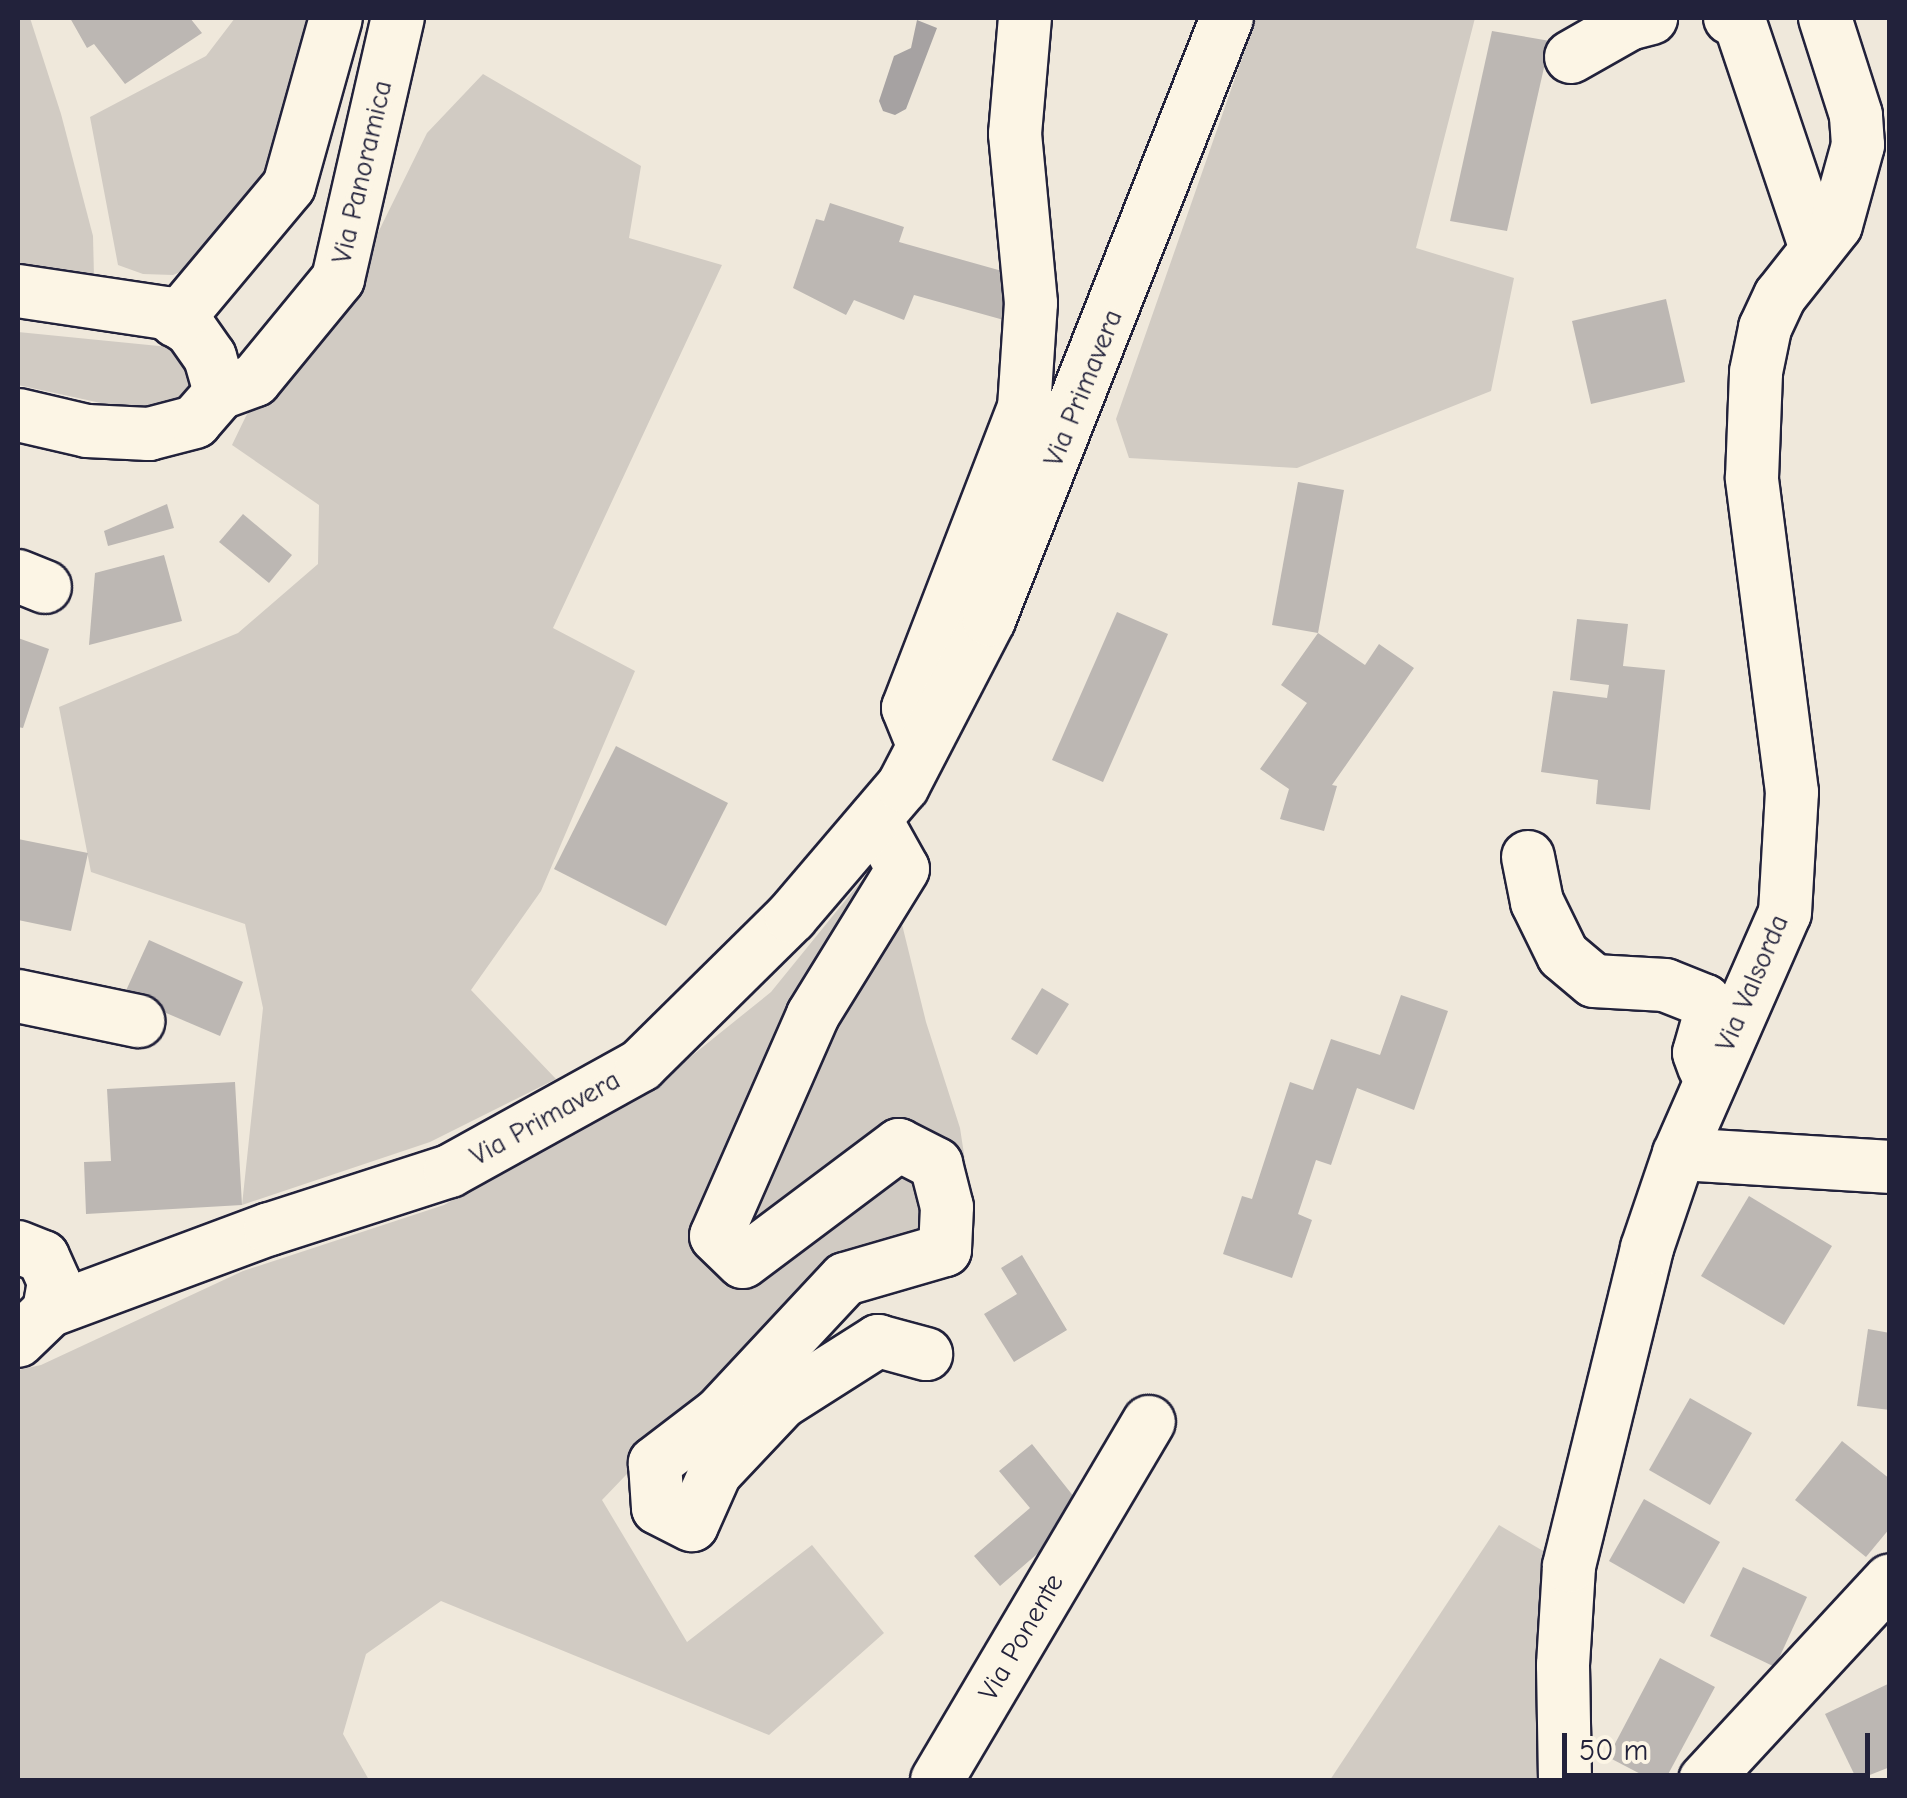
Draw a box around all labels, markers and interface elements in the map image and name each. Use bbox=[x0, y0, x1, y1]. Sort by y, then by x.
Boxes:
street label: Via Panoramica bbox=[325, 77, 399, 267]
street label: Via Primavera bbox=[1036, 305, 1130, 471]
street label: Via Valsorda bbox=[1708, 910, 1796, 1056]
street label: Via Primavera bbox=[464, 1063, 626, 1173]
street label: Via Ponente bbox=[971, 1568, 1071, 1706]
scale bar bbox=[1567, 1713, 1874, 1775]
text: 50 m bbox=[1579, 1733, 1648, 1768]

